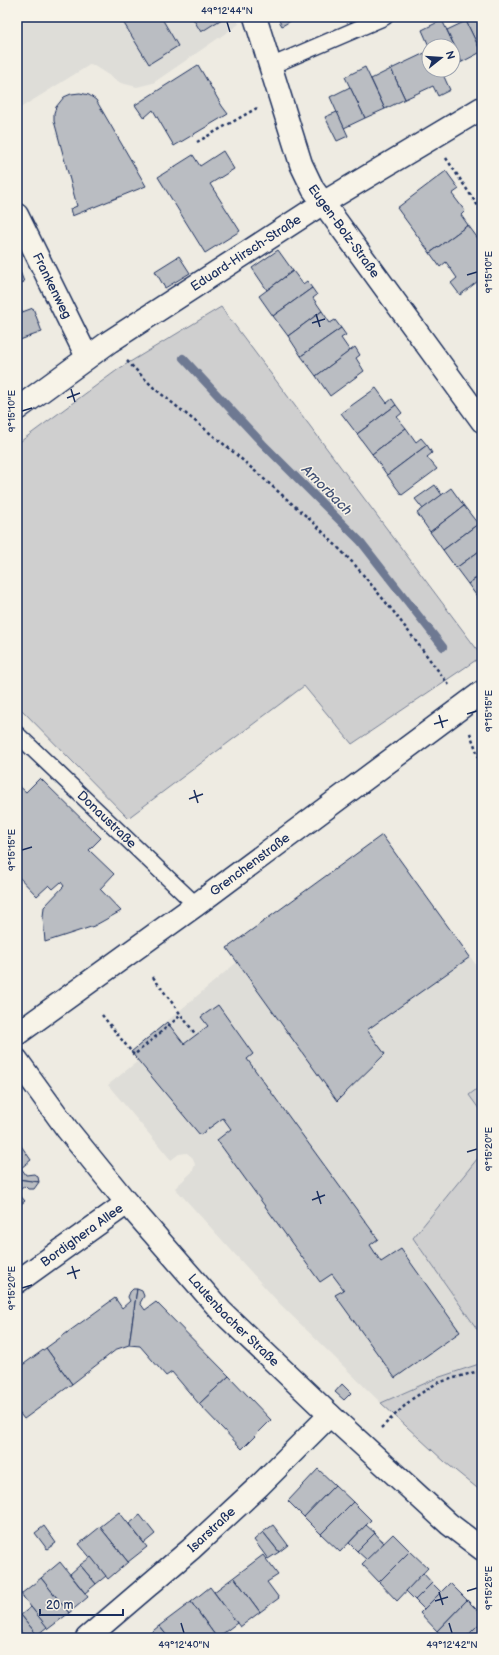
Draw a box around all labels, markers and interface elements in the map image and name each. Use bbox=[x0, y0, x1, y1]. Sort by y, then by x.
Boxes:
text: 49°12'44"N bbox=[201, 5, 253, 17]
north arrow bbox=[421, 38, 461, 78]
text: N bbox=[443, 49, 458, 61]
street label: Eugen-Bolz-Straße bbox=[304, 181, 383, 281]
street label: Eduard-Hirsch-Straße bbox=[188, 211, 304, 295]
street label: Frankenweg bbox=[29, 250, 75, 322]
text: 9°15'10"E bbox=[483, 250, 495, 293]
text: 9°15'10"E bbox=[6, 389, 18, 432]
water label: Amorbach bbox=[298, 461, 356, 519]
text: 9°15'15"E bbox=[483, 690, 495, 732]
street label: Donaustraße bbox=[74, 788, 140, 852]
text: 9°15'15"E bbox=[6, 829, 18, 871]
street label: Grenchenstraße bbox=[207, 830, 293, 900]
text: 9°15'20"E bbox=[483, 1126, 495, 1171]
street label: Bordighera Allee bbox=[37, 1200, 127, 1270]
text: 9°15'20"E bbox=[6, 1265, 18, 1310]
street label: Lautenbacher Straße bbox=[184, 1271, 283, 1370]
street label: Isarstraße bbox=[184, 1504, 239, 1556]
text: 9°15'25"E bbox=[483, 1566, 495, 1610]
scale bar bbox=[40, 1591, 123, 1617]
text: 20 m bbox=[46, 1598, 73, 1613]
text: 49°12'40"N bbox=[158, 1639, 210, 1651]
text: 49°12'42"N bbox=[426, 1639, 478, 1651]

